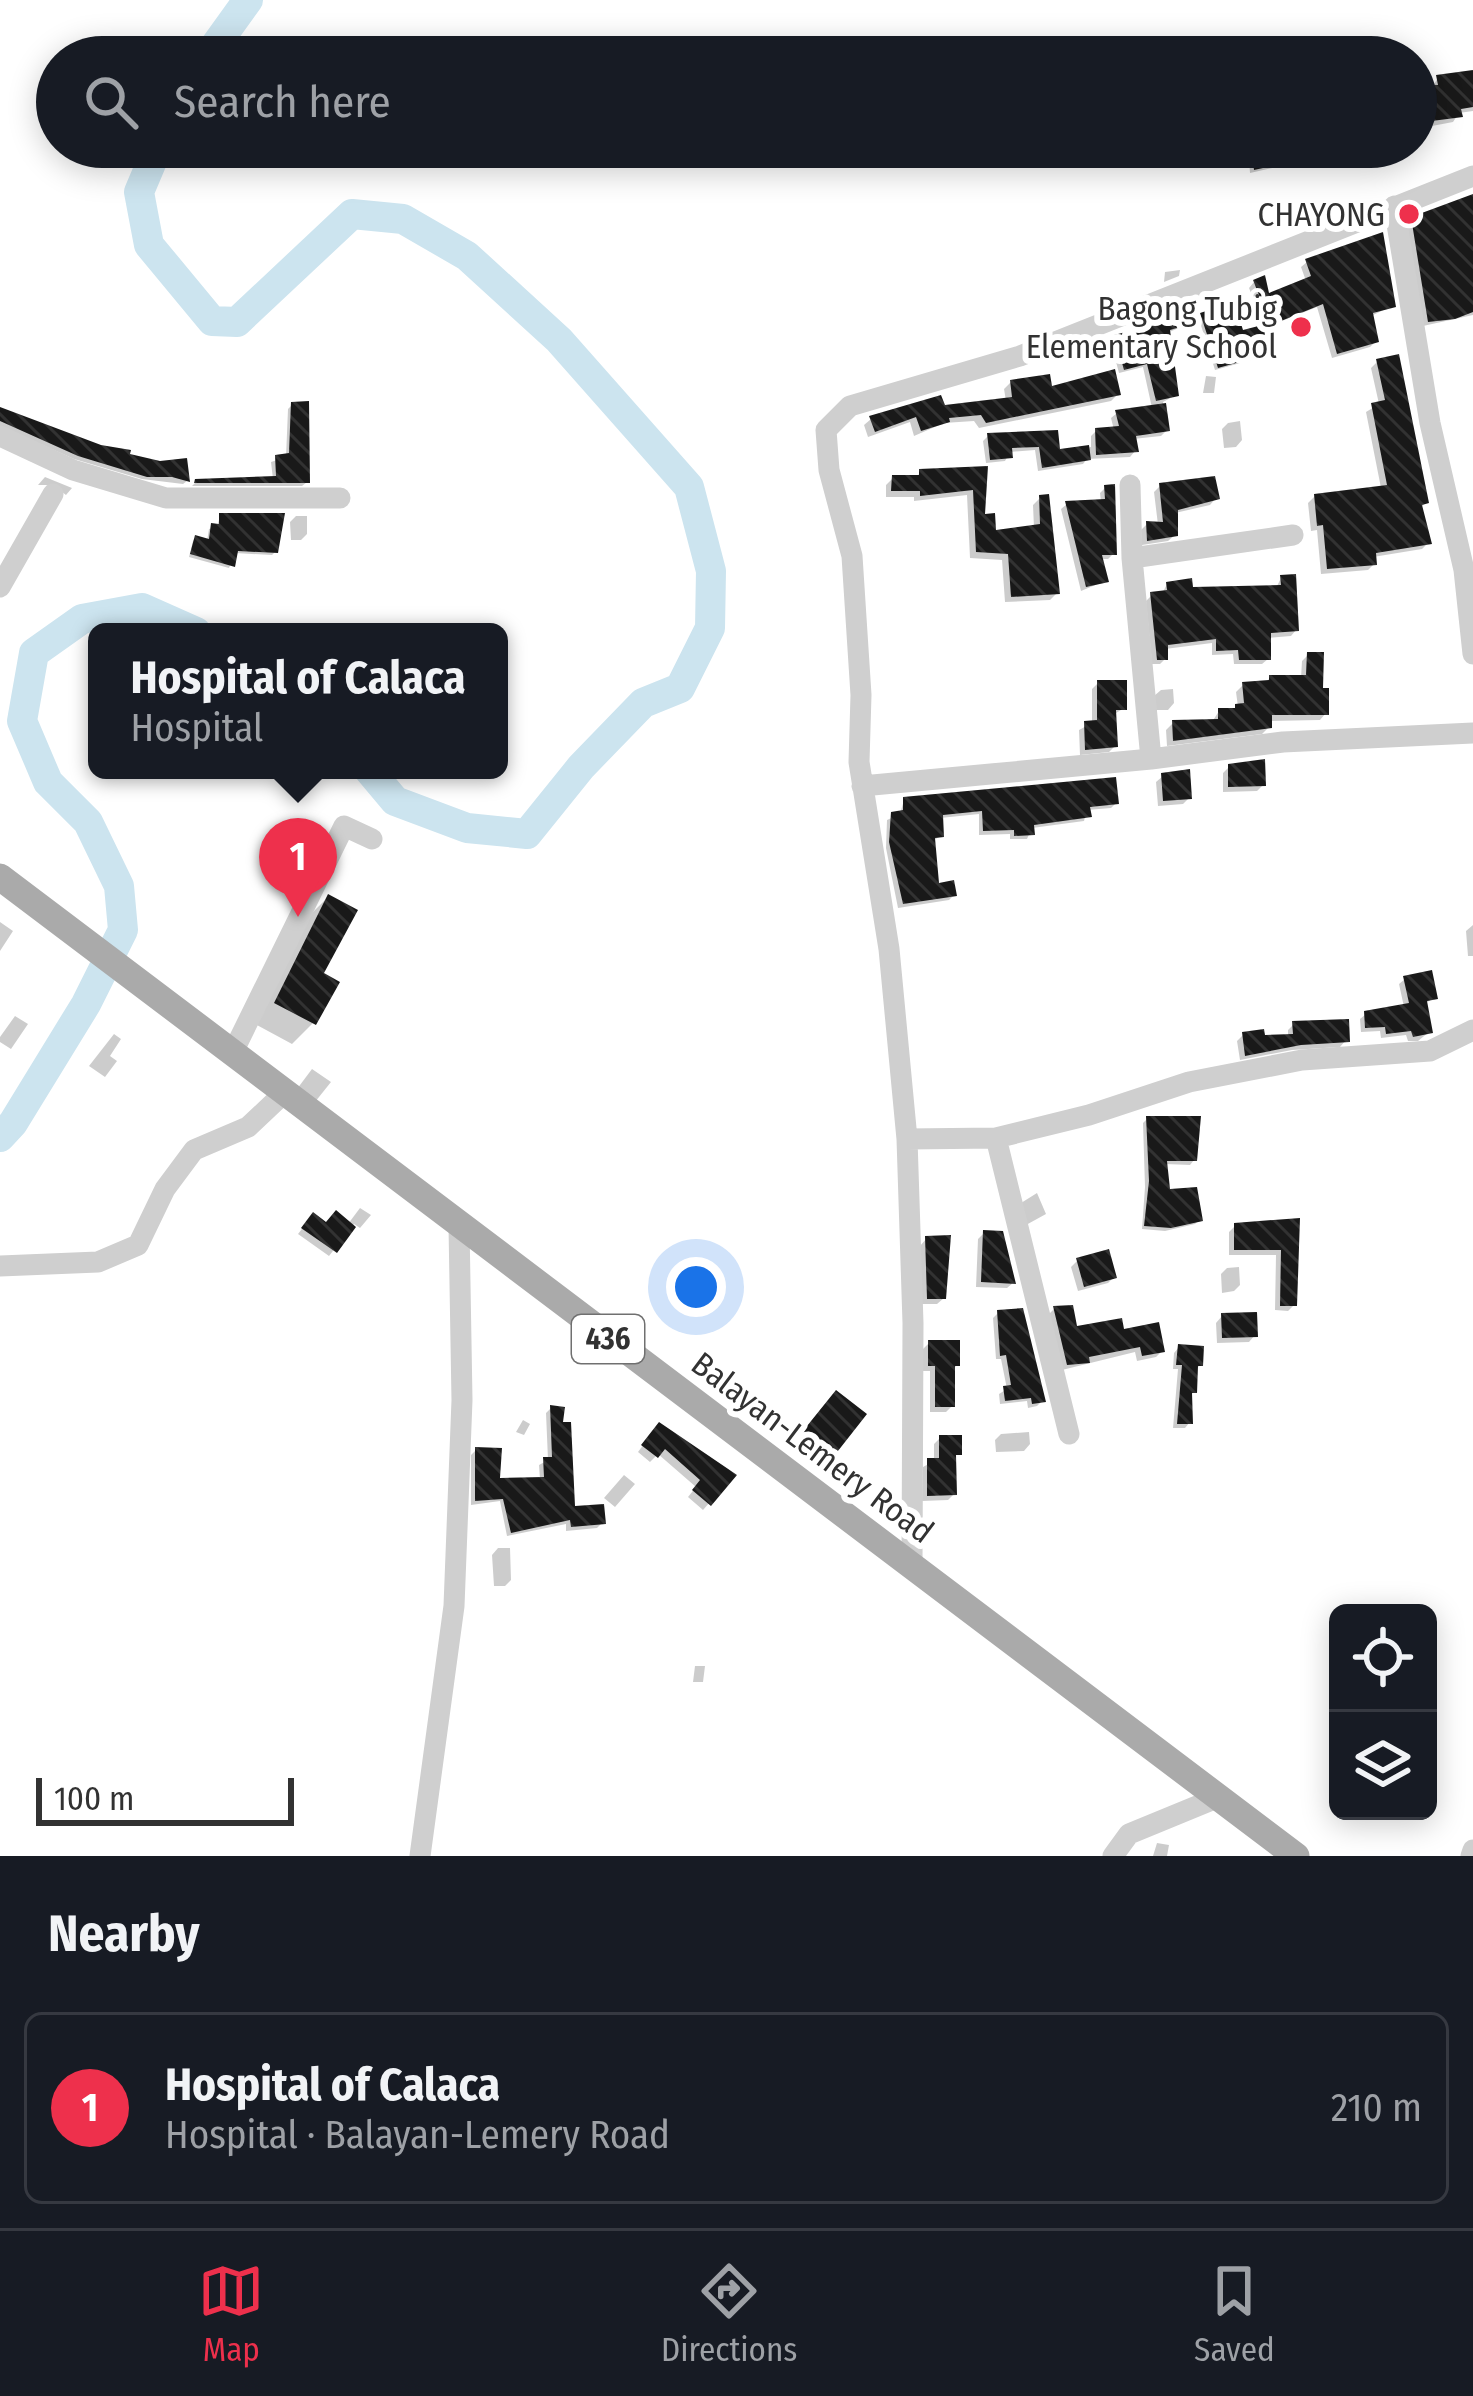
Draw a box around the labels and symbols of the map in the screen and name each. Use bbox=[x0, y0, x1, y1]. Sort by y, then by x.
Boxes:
place label: CHAYONG bbox=[1257, 195, 1385, 235]
marker: CHAYONG bbox=[1396, 201, 1422, 227]
place label: Bagong Tubig Elementary School bbox=[1026, 289, 1277, 367]
marker: Bagong Tubig Elementary School bbox=[1288, 314, 1314, 340]
pin: 1 bbox=[259, 818, 337, 917]
your location bbox=[666, 1257, 726, 1317]
road number: 436 bbox=[572, 1315, 644, 1363]
street label: Balayan-Lemery Road bbox=[684, 1344, 941, 1552]
scale bar bbox=[36, 1772, 294, 1825]

